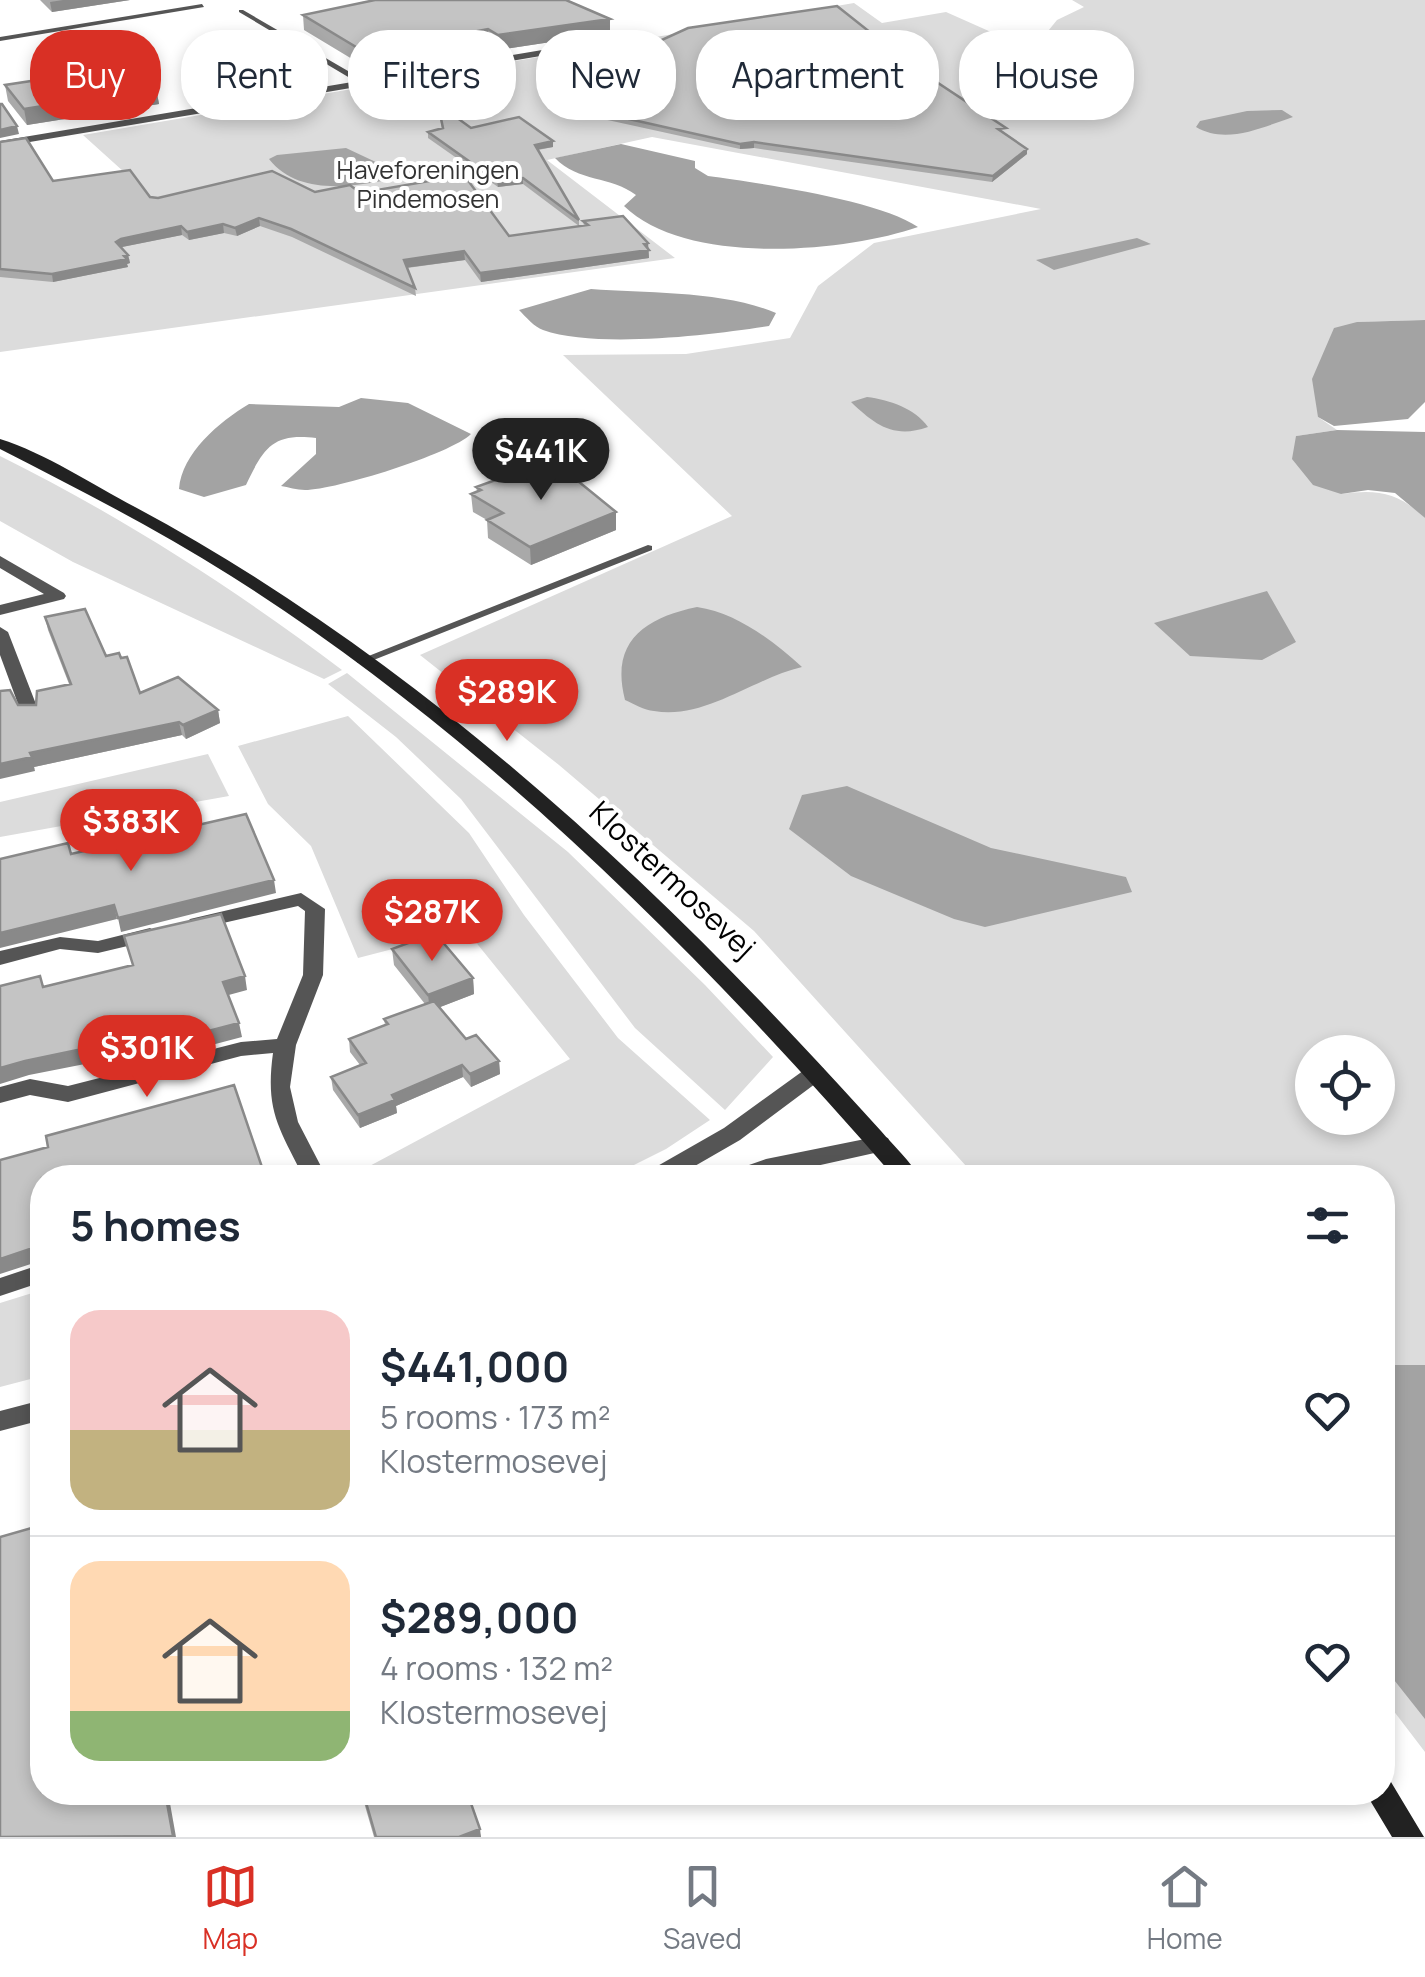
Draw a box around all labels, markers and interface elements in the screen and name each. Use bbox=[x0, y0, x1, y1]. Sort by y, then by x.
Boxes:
chip: Buy bbox=[30, 30, 161, 120]
chip: Rent bbox=[181, 30, 328, 120]
chip: Filters bbox=[348, 30, 516, 120]
chip: New bbox=[536, 30, 676, 120]
chip: Apartment bbox=[696, 30, 939, 120]
chip: House bbox=[959, 30, 1134, 120]
park label: Haveforeningen Pindemosen bbox=[337, 152, 519, 216]
pin: $441K bbox=[471, 418, 611, 503]
text: $441K bbox=[494, 428, 588, 472]
pin: $289K bbox=[437, 659, 577, 744]
text: $289K bbox=[457, 669, 557, 713]
pin: $383K bbox=[61, 789, 201, 874]
street label: Klostermosevej bbox=[581, 791, 765, 967]
text: $383K bbox=[82, 799, 180, 843]
pin: $287K bbox=[362, 879, 502, 964]
text: $287K bbox=[384, 889, 480, 933]
pin: $301K bbox=[77, 1015, 217, 1100]
text: $301K bbox=[100, 1025, 194, 1069]
map controls bbox=[1295, 1035, 1395, 1135]
button: locate bbox=[1295, 1035, 1395, 1135]
text: 5 homes bbox=[70, 1196, 241, 1254]
icon: filters bbox=[1300, 1198, 1355, 1253]
text: $441,000 bbox=[380, 1337, 569, 1395]
icon: home bbox=[150, 1350, 270, 1470]
icon: heart bbox=[1300, 1383, 1355, 1438]
text: 5 rooms · 173 m² bbox=[380, 1395, 611, 1439]
text: Klostermosevej bbox=[380, 1439, 607, 1483]
text: $289,000 bbox=[380, 1588, 579, 1646]
icon: home bbox=[150, 1601, 270, 1721]
icon: heart bbox=[1300, 1634, 1355, 1689]
text: 4 rooms · 132 m² bbox=[380, 1646, 613, 1690]
text: Klostermosevej bbox=[380, 1690, 607, 1734]
tab: Map bbox=[202, 1859, 258, 1957]
tab: Saved bbox=[663, 1859, 742, 1957]
tab: Home bbox=[1147, 1859, 1223, 1957]

